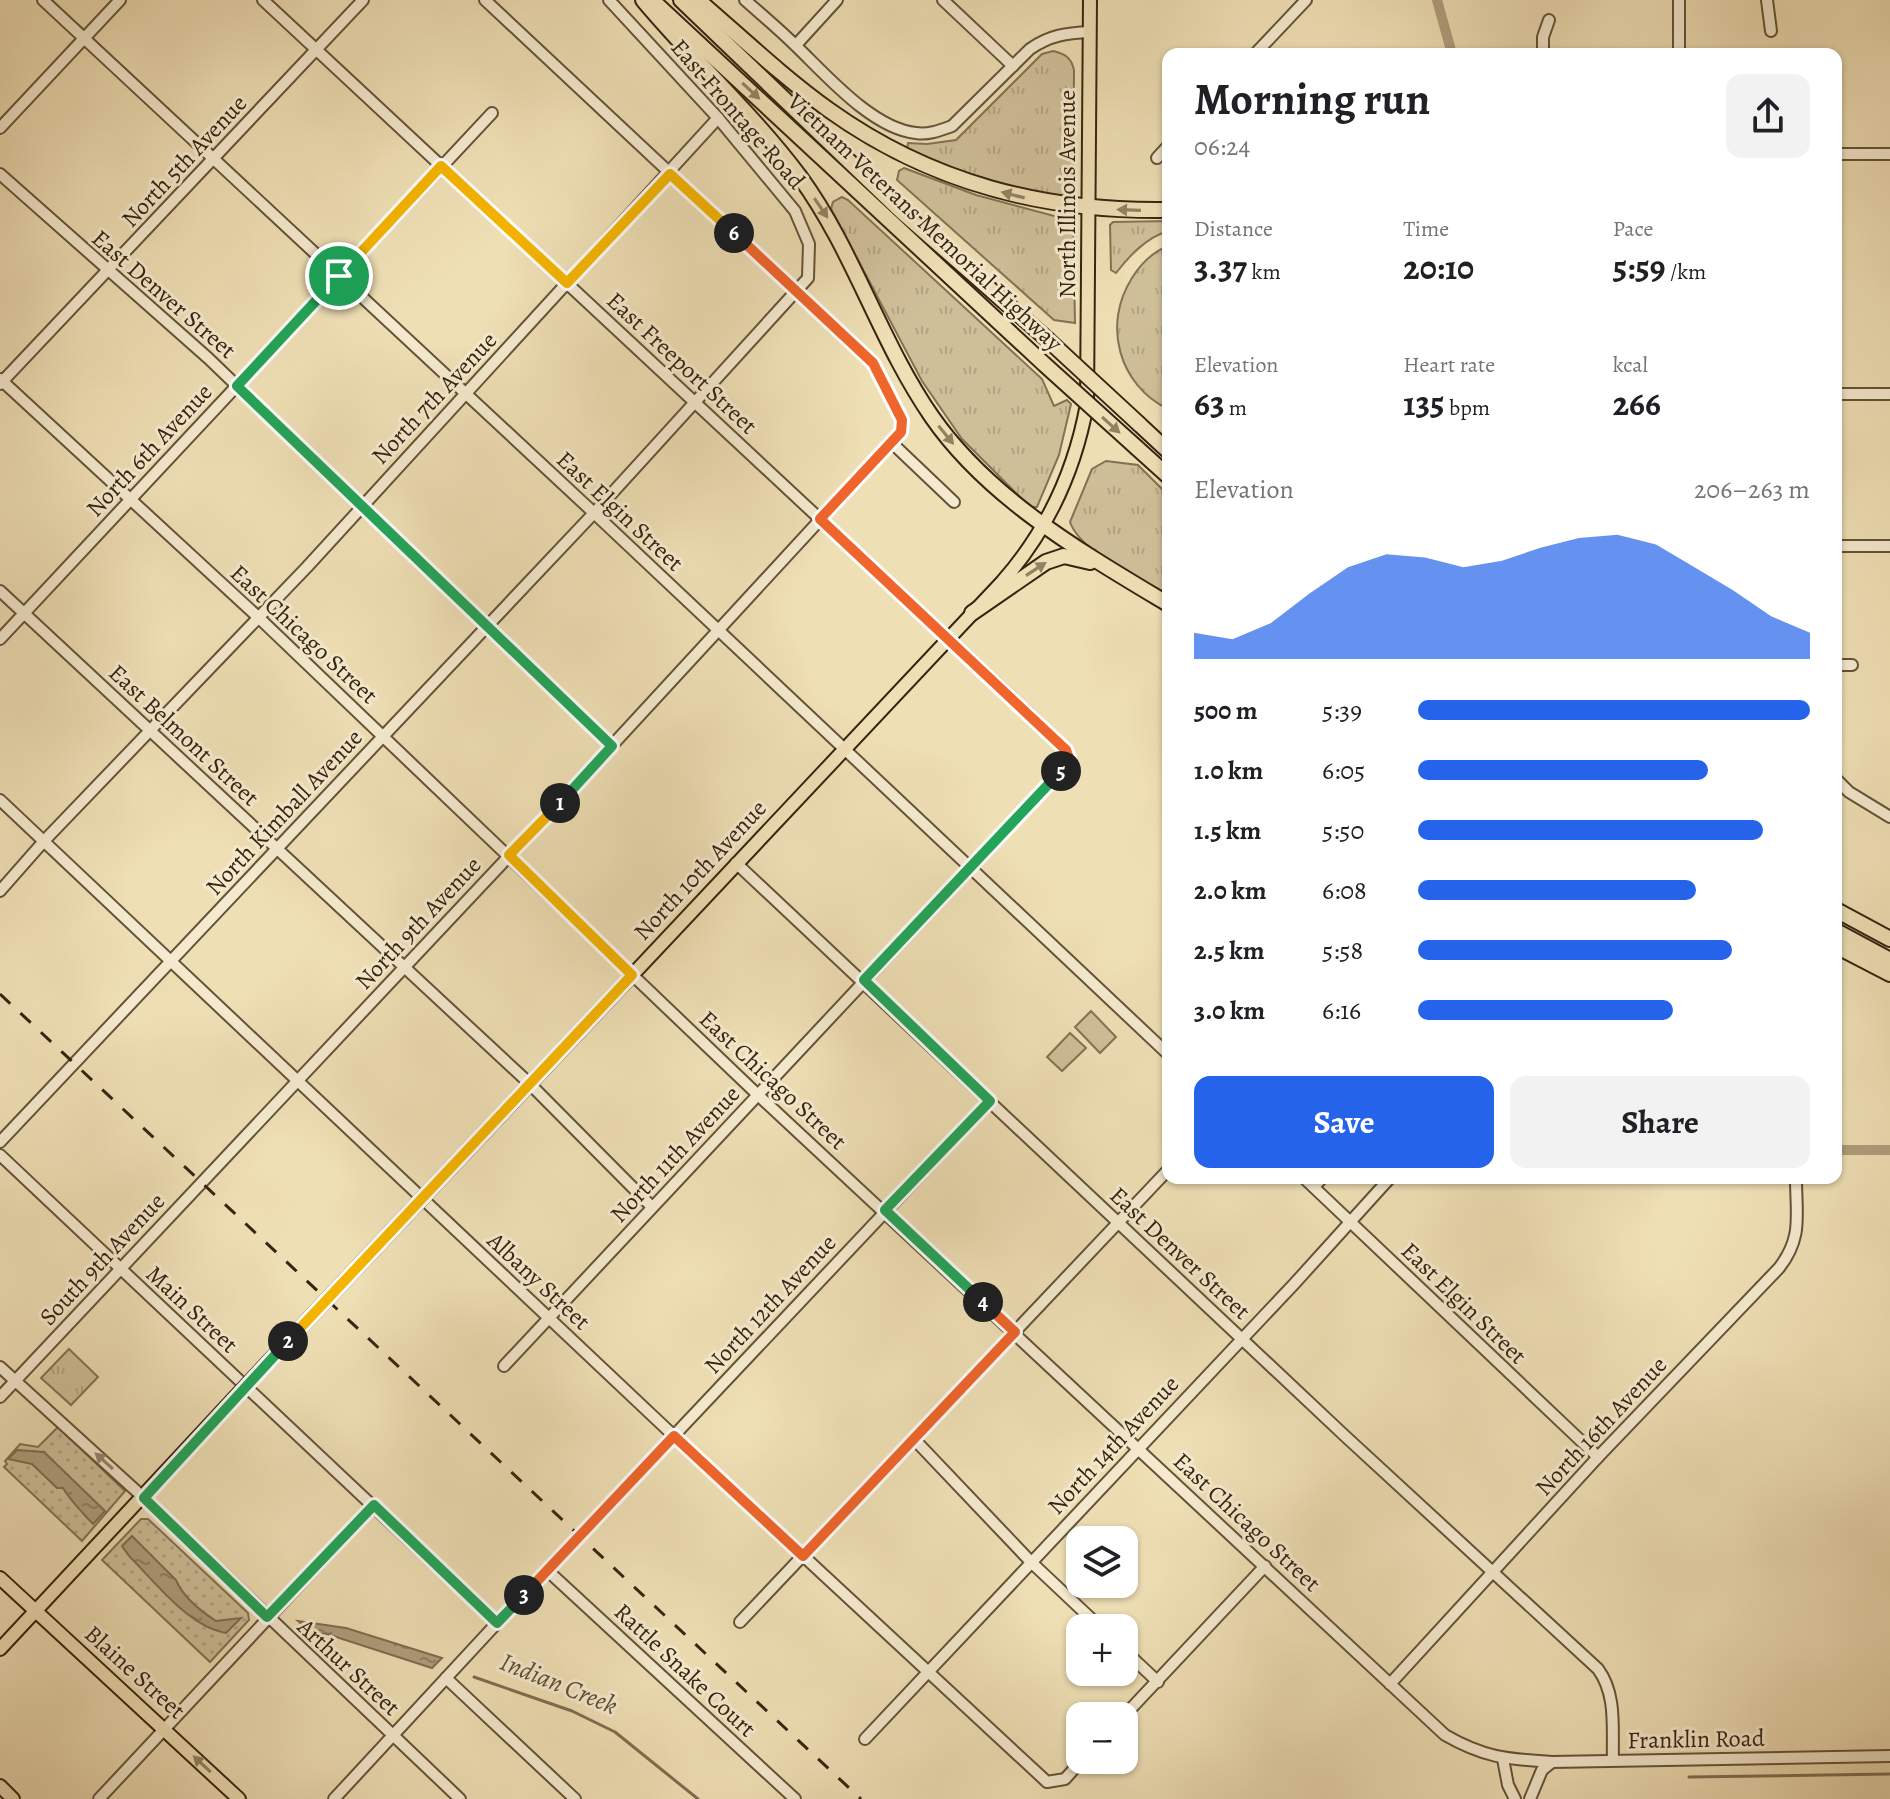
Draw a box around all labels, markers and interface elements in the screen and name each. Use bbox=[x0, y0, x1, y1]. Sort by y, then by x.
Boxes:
street label: East Frontage Road bbox=[664, 32, 812, 196]
text: Morning run bbox=[1194, 69, 1430, 129]
button: share bbox=[1726, 74, 1810, 158]
one-way arrow bbox=[741, 81, 760, 99]
street label: Vietnam Veterans Memorial Highway bbox=[780, 85, 1070, 358]
street label: North 5th Avenue bbox=[114, 88, 254, 234]
street label: North Illinois Avenue bbox=[1051, 90, 1083, 298]
text: 06:24 bbox=[1194, 129, 1250, 164]
one-way arrow bbox=[1000, 189, 1025, 201]
one-way arrow bbox=[813, 197, 827, 219]
one-way arrow bbox=[1116, 204, 1141, 217]
pin: 6 bbox=[714, 213, 754, 253]
text: Distance bbox=[1194, 214, 1273, 244]
text: Time bbox=[1403, 214, 1449, 244]
text: Pace bbox=[1613, 214, 1653, 244]
text: 6 bbox=[729, 218, 739, 248]
street label: East Denver Street bbox=[85, 222, 243, 366]
pin bbox=[305, 242, 373, 310]
text: 3.37 bbox=[1194, 244, 1247, 291]
text: 20:10 bbox=[1403, 244, 1474, 291]
text: 5:59 bbox=[1613, 244, 1666, 291]
icon: arrive bbox=[317, 254, 361, 298]
text: km bbox=[1247, 257, 1281, 287]
text: /km bbox=[1666, 257, 1706, 287]
street label: East Freeport Street bbox=[600, 285, 764, 441]
street label: North 7th Avenue bbox=[364, 325, 504, 471]
text: Elevation bbox=[1194, 350, 1278, 380]
text: Heart rate bbox=[1403, 350, 1495, 380]
text: kcal bbox=[1613, 350, 1648, 380]
street label: North 6th Avenue bbox=[79, 376, 219, 524]
text: 63 bbox=[1194, 380, 1225, 427]
text: 135 bbox=[1403, 380, 1445, 427]
text: 266 bbox=[1613, 380, 1661, 427]
text: m bbox=[1225, 393, 1247, 423]
text: bpm bbox=[1445, 393, 1490, 423]
one-way arrow bbox=[1102, 415, 1121, 433]
one-way arrow bbox=[938, 425, 954, 445]
street label: East Elgin Street bbox=[549, 444, 691, 578]
text: Elevation bbox=[1194, 472, 1294, 507]
text: 206–263 m bbox=[1694, 472, 1810, 507]
street label: East Chicago Street bbox=[223, 557, 385, 711]
one-way arrow bbox=[1025, 563, 1047, 577]
street label: East Belmont Street bbox=[102, 657, 266, 813]
text: 500 m bbox=[1194, 693, 1258, 728]
text: 5:39 bbox=[1322, 693, 1362, 728]
street label: North Kimball Avenue bbox=[198, 722, 370, 902]
pin: 5 bbox=[1041, 751, 1081, 791]
text: 1.0 km bbox=[1194, 753, 1263, 788]
text: 6:05 bbox=[1322, 753, 1365, 788]
text: 5 bbox=[1056, 756, 1066, 786]
pin: 1 bbox=[540, 783, 580, 823]
text: 1 bbox=[556, 788, 564, 818]
street label: North 10th Avenue bbox=[626, 793, 774, 947]
text: 1.5 km bbox=[1194, 813, 1261, 848]
text: 5:50 bbox=[1322, 813, 1364, 848]
street label: North 9th Avenue bbox=[348, 849, 488, 997]
text: 2.0 km bbox=[1194, 873, 1267, 908]
text: 6:08 bbox=[1322, 873, 1367, 908]
text: 2.5 km bbox=[1194, 933, 1265, 968]
text: 5:58 bbox=[1322, 933, 1363, 968]
text: 3.0 km bbox=[1194, 993, 1265, 1028]
text: 6:16 bbox=[1322, 993, 1361, 1028]
street label: East Chicago Street bbox=[692, 1003, 854, 1157]
button: Save bbox=[1194, 1076, 1494, 1168]
button: Share bbox=[1510, 1076, 1810, 1168]
street label: North 11th Avenue bbox=[603, 1078, 747, 1230]
street label: East Denver Street bbox=[1103, 1179, 1257, 1327]
street label: South 9th Avenue bbox=[32, 1186, 172, 1332]
street label: Albany Street bbox=[480, 1224, 597, 1337]
street label: North 12th Avenue bbox=[697, 1227, 843, 1381]
street label: East Elgin Street bbox=[1394, 1235, 1534, 1371]
street label: Main Street bbox=[139, 1258, 245, 1360]
pin: 4 bbox=[963, 1282, 1003, 1322]
text: 4 bbox=[978, 1287, 988, 1317]
pin: 2 bbox=[268, 1321, 308, 1361]
text: 2 bbox=[283, 1326, 293, 1356]
street label: North 16th Avenue bbox=[1528, 1349, 1674, 1503]
street label: North 14th Avenue bbox=[1040, 1368, 1186, 1522]
street label: East Chicago Street bbox=[1166, 1445, 1328, 1599]
one-way arrow bbox=[94, 1453, 113, 1471]
map controls bbox=[1066, 1526, 1138, 1774]
button: layers bbox=[1066, 1526, 1138, 1598]
pin: 3 bbox=[504, 1575, 544, 1615]
text: 3 bbox=[519, 1580, 529, 1610]
street label: Rattle Snake Court bbox=[607, 1596, 763, 1744]
street label: Arthur Street bbox=[290, 1610, 407, 1723]
button: + bbox=[1066, 1614, 1138, 1686]
street label: Blaine Street bbox=[78, 1618, 193, 1726]
water label: Indian Creek bbox=[495, 1644, 623, 1723]
button: − bbox=[1066, 1702, 1138, 1774]
street label: Franklin Road bbox=[1627, 1722, 1765, 1756]
one-way arrow bbox=[192, 1755, 211, 1773]

